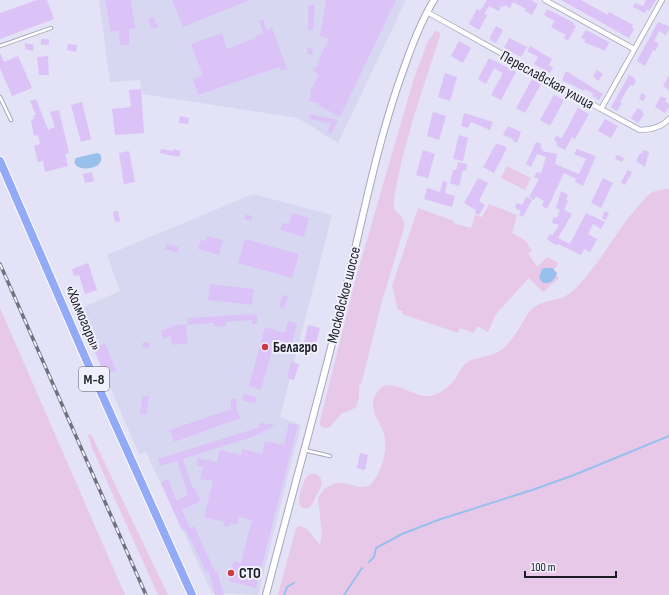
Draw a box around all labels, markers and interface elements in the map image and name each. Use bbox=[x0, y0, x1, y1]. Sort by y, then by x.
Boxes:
street label: Переславская улица bbox=[497, 46, 597, 114]
street label: Московское шоссе bbox=[323, 245, 365, 345]
street label: «Холмогоры» bbox=[61, 282, 105, 354]
place label: Белагро bbox=[273, 338, 318, 357]
marker: Белагро bbox=[260, 342, 270, 352]
road number: М-8 bbox=[79, 367, 109, 391]
scale bar bbox=[525, 553, 616, 579]
text: 100 m bbox=[531, 560, 556, 575]
place label: СТО bbox=[239, 564, 261, 583]
marker: СТО bbox=[226, 568, 236, 578]

